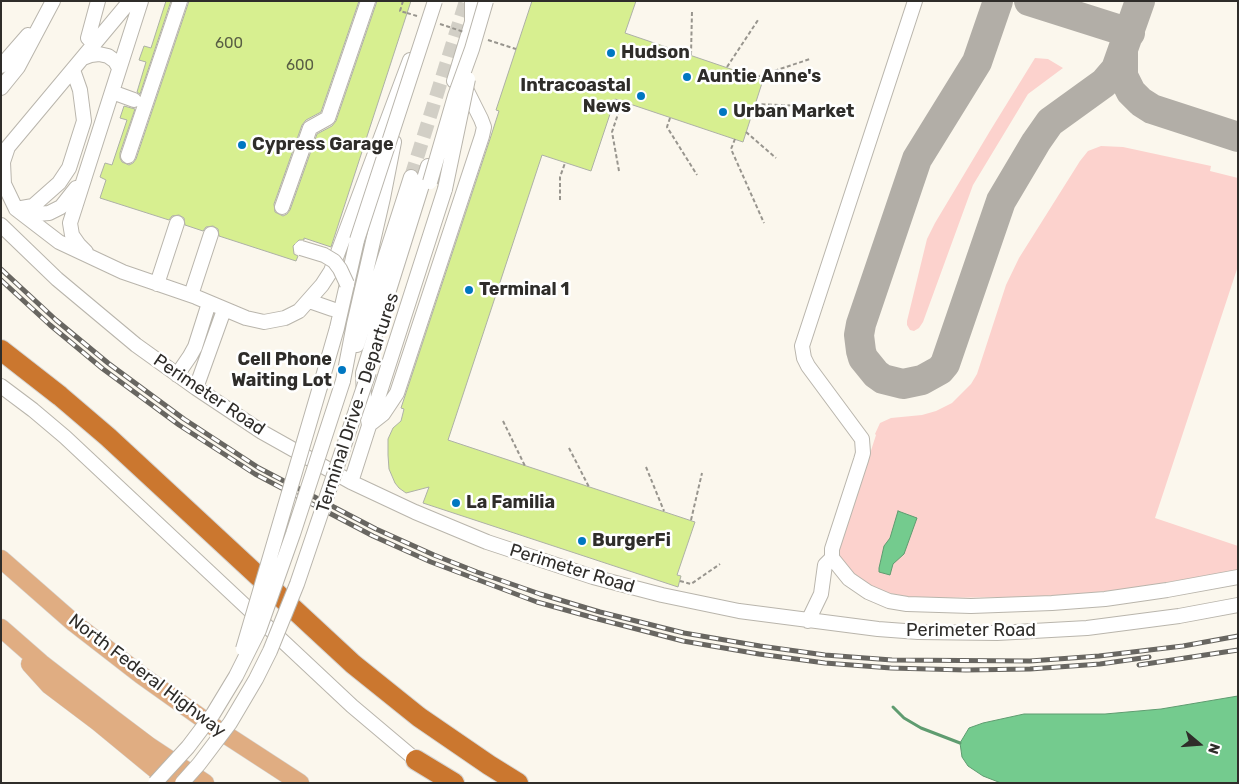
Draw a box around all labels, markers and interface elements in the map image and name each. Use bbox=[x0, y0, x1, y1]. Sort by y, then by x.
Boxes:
house number: 600 bbox=[215, 35, 243, 53]
place label: Hudson bbox=[621, 42, 690, 64]
marker: Hudson bbox=[605, 47, 617, 59]
house number: 600 bbox=[286, 57, 314, 75]
place label: Auntie Anne's bbox=[697, 66, 821, 88]
marker: Auntie Anne's bbox=[681, 71, 693, 83]
place label: Intracoastal News bbox=[520, 75, 631, 118]
marker: Intracoastal News bbox=[635, 90, 647, 102]
place label: Urban Market bbox=[733, 101, 854, 123]
marker: Urban Market bbox=[717, 106, 729, 118]
place label: Cypress Garage bbox=[252, 134, 394, 156]
marker: Cypress Garage bbox=[236, 139, 248, 151]
place label: Terminal 1 bbox=[479, 279, 569, 301]
marker: Terminal 1 bbox=[463, 284, 475, 296]
street label: Terminal Drive - Departures bbox=[312, 290, 404, 516]
place label: Cell Phone Waiting Lot bbox=[231, 349, 332, 392]
street label: Perimeter Road bbox=[149, 350, 269, 440]
marker: Cell Phone Waiting Lot bbox=[336, 364, 348, 376]
place label: La Familia bbox=[466, 492, 555, 514]
marker: La Familia bbox=[450, 497, 462, 509]
place label: BurgerFi bbox=[592, 530, 671, 552]
marker: BurgerFi bbox=[576, 535, 588, 547]
street label: Perimeter Road bbox=[507, 540, 637, 598]
street label: North Federal Highway bbox=[64, 610, 230, 742]
street label: Perimeter Road bbox=[906, 620, 1036, 642]
north arrow bbox=[1174, 719, 1224, 769]
text: N bbox=[1204, 741, 1223, 756]

